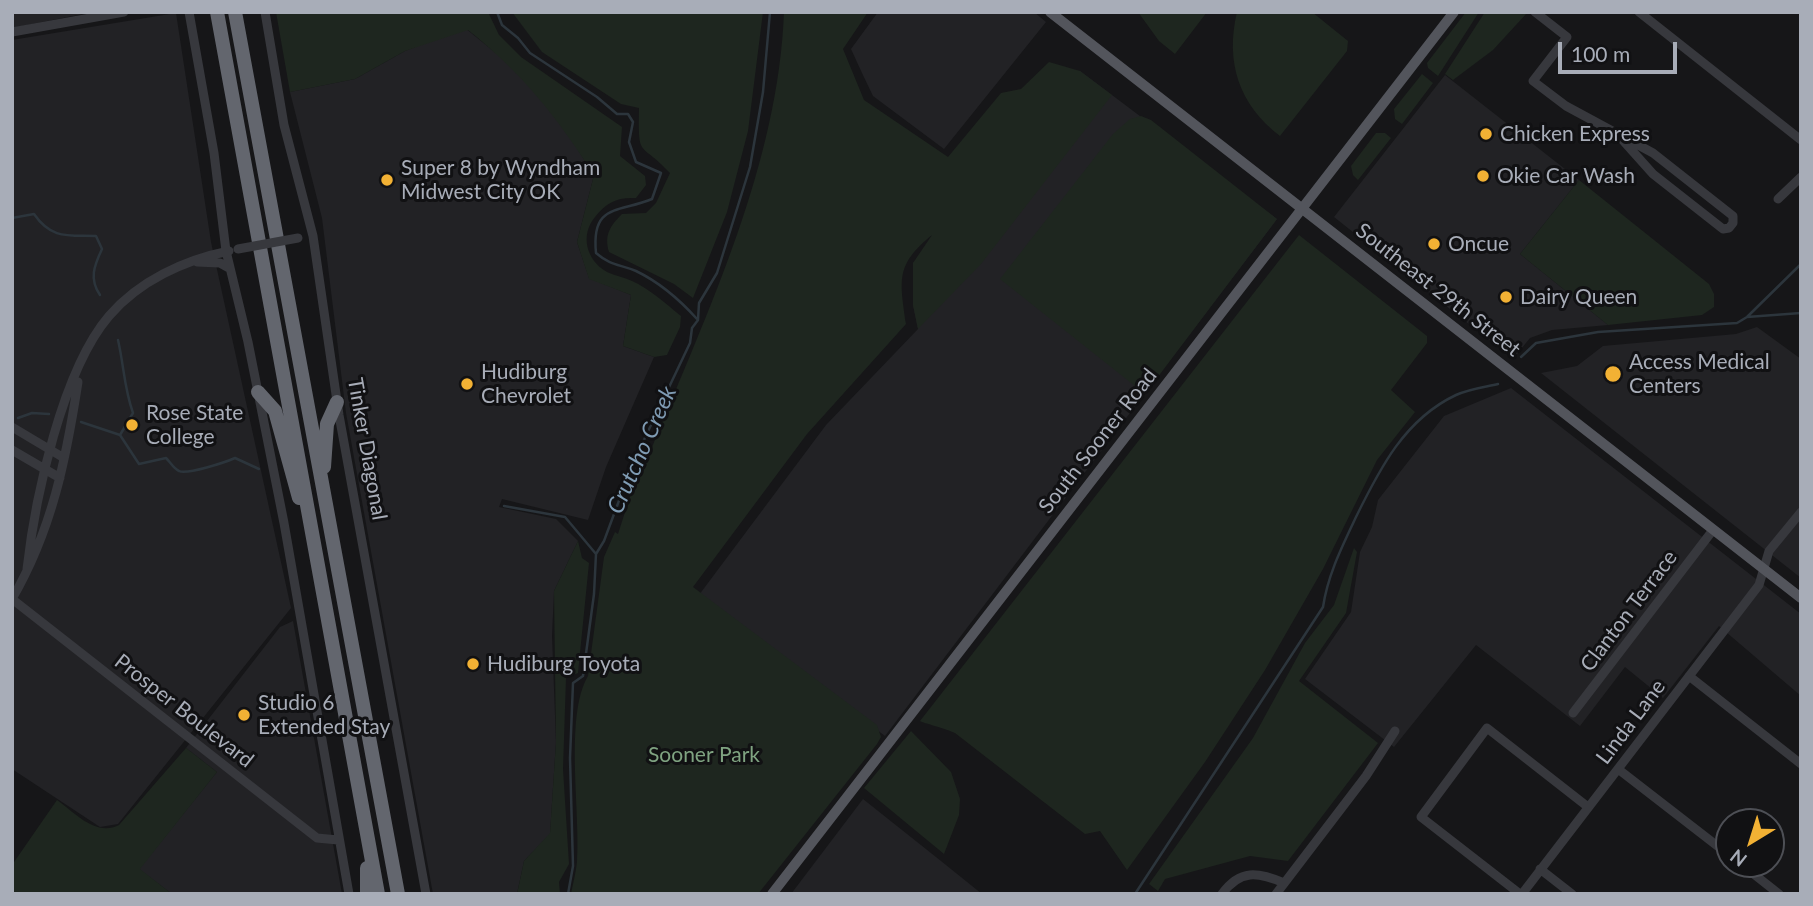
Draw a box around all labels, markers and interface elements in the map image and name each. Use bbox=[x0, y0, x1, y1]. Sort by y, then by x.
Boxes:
scale bar bbox=[1561, 28, 1680, 72]
text: 100 m bbox=[1571, 41, 1630, 66]
place label: Chicken Express bbox=[1500, 121, 1650, 147]
marker: Chicken Express bbox=[1478, 126, 1494, 142]
place label: Super 8 by Wyndham Midwest City OK bbox=[401, 155, 600, 205]
place label: Okie Car Wash bbox=[1497, 163, 1635, 189]
marker: Okie Car Wash bbox=[1475, 168, 1491, 184]
marker: Super 8 by Wyndham Midwest City OK bbox=[379, 172, 395, 188]
street label: Southeast 29th Street bbox=[1351, 218, 1525, 362]
place label: Oncue bbox=[1448, 231, 1509, 257]
marker: Oncue bbox=[1426, 236, 1442, 252]
place label: Dairy Queen bbox=[1520, 284, 1637, 310]
marker: Dairy Queen bbox=[1498, 289, 1514, 305]
place label: Access Medical Centers bbox=[1629, 349, 1770, 399]
place label: Hudiburg Chevrolet bbox=[481, 359, 571, 409]
street label: South Sooner Road bbox=[1034, 363, 1162, 519]
marker: Access Medical Centers bbox=[1603, 364, 1623, 384]
street label: Tinker Diagonal bbox=[342, 376, 392, 522]
marker: Hudiburg Chevrolet bbox=[459, 376, 475, 392]
water label: Crutcho Creek bbox=[602, 382, 682, 518]
place label: Rose State College bbox=[146, 400, 243, 450]
marker: Rose State College bbox=[124, 417, 140, 433]
street label: Clanton Terrace bbox=[1575, 546, 1683, 676]
street label: Prosper Boulevard bbox=[110, 649, 258, 773]
place label: Hudiburg Toyota bbox=[487, 651, 640, 677]
marker: Hudiburg Toyota bbox=[465, 656, 481, 672]
street label: Linda Lane bbox=[1591, 675, 1671, 769]
place label: Studio 6 Extended Stay bbox=[258, 690, 390, 740]
marker: Studio 6 Extended Stay bbox=[236, 707, 252, 723]
park label: Sooner Park bbox=[648, 742, 760, 768]
north arrow bbox=[1715, 808, 1785, 878]
text: N bbox=[1725, 845, 1751, 872]

